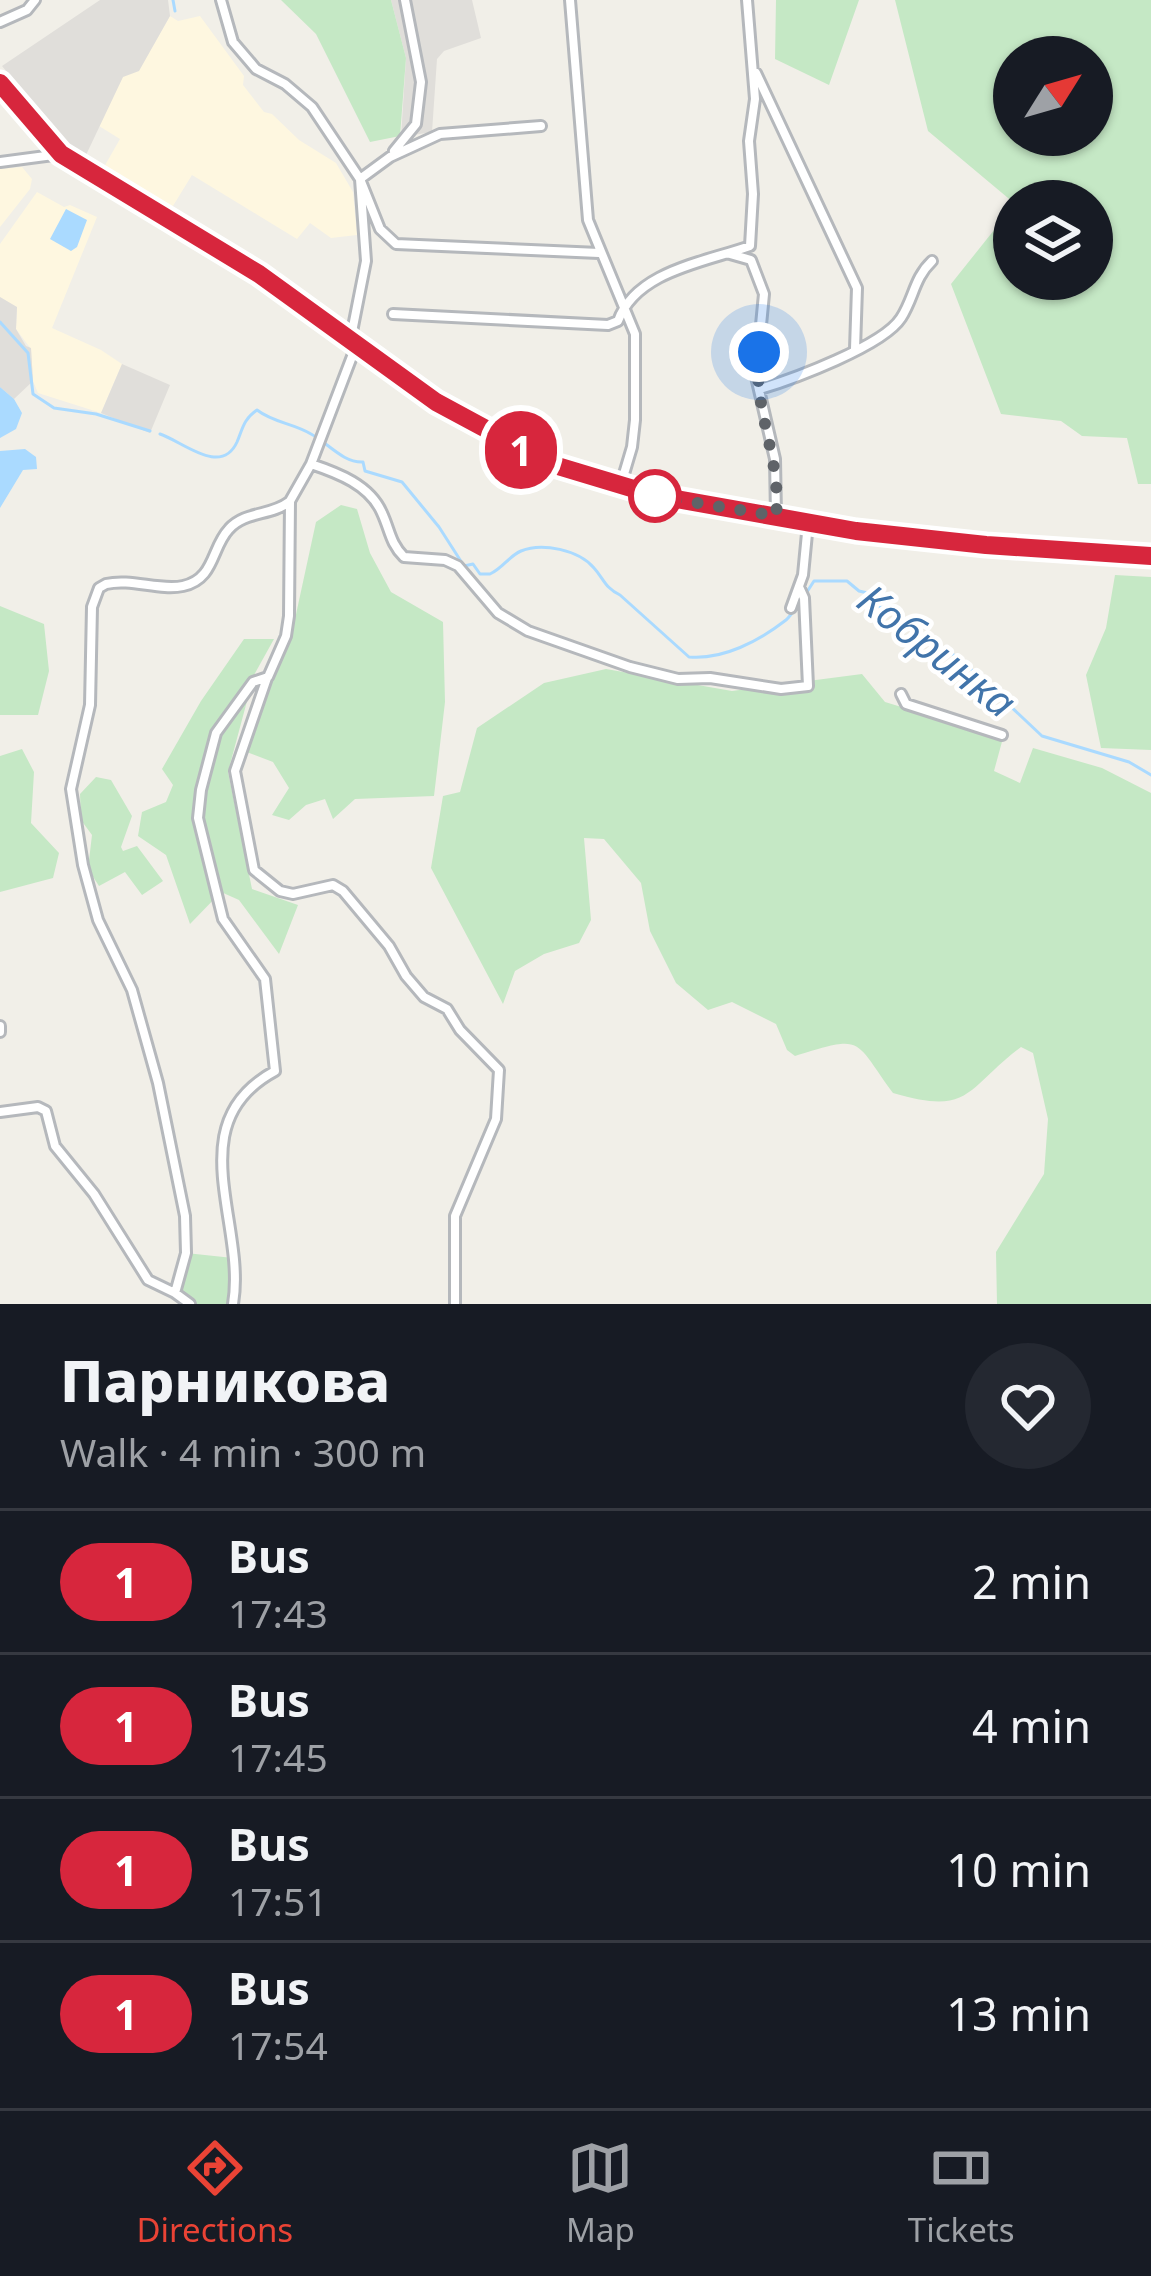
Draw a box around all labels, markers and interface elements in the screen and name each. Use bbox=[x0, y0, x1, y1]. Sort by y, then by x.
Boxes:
north arrow bbox=[993, 36, 1113, 156]
map controls bbox=[993, 36, 1113, 300]
button: layers bbox=[993, 180, 1113, 300]
your location bbox=[729, 322, 789, 382]
line badge: 1 bbox=[482, 411, 560, 489]
text: 1 bbox=[509, 421, 533, 478]
unlabelled marker bbox=[630, 471, 680, 521]
water label: Кобринка bbox=[847, 570, 1029, 730]
text: Парникова bbox=[60, 1341, 390, 1419]
button: heart bbox=[965, 1343, 1091, 1469]
text: Walk · 4 min · 300 m bbox=[60, 1425, 426, 1478]
text: Bus bbox=[228, 1525, 310, 1586]
text: 2 min bbox=[972, 1551, 1091, 1612]
text: 1 bbox=[114, 1553, 138, 1610]
text: 17:43 bbox=[228, 1586, 328, 1639]
text: Bus bbox=[228, 1669, 310, 1730]
text: 4 min bbox=[972, 1695, 1091, 1756]
text: 1 bbox=[114, 1697, 138, 1754]
text: 17:45 bbox=[228, 1730, 328, 1783]
text: Bus bbox=[228, 1813, 310, 1874]
text: 10 min bbox=[946, 1839, 1091, 1900]
text: 1 bbox=[114, 1841, 138, 1898]
text: 17:51 bbox=[228, 1874, 328, 1927]
text: Bus bbox=[228, 1957, 310, 2018]
text: 13 min bbox=[946, 1983, 1091, 2044]
text: 1 bbox=[114, 1985, 138, 2042]
text: 17:54 bbox=[228, 2018, 328, 2071]
tab: Directions bbox=[136, 2135, 293, 2252]
tab: Map bbox=[566, 2135, 635, 2252]
tab: Tickets bbox=[908, 2135, 1014, 2252]

